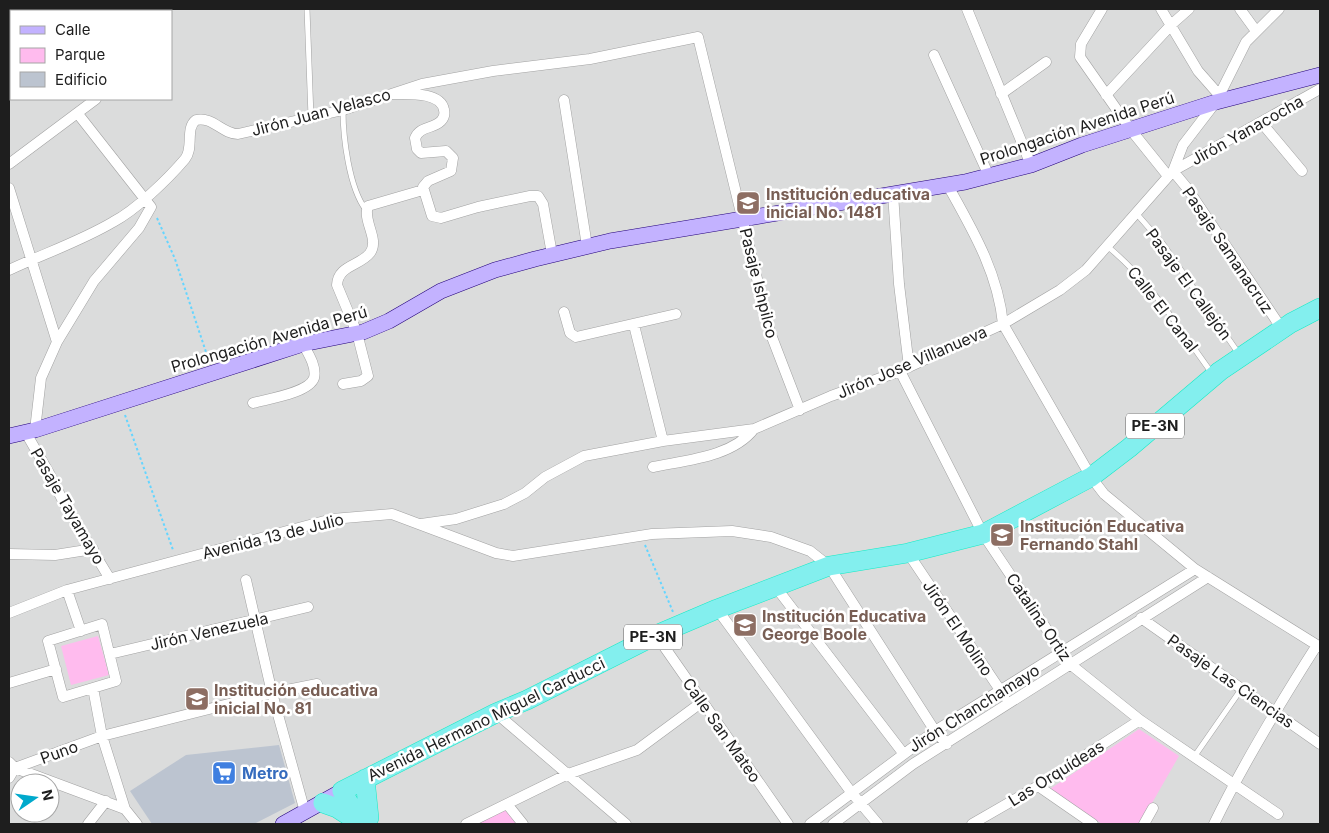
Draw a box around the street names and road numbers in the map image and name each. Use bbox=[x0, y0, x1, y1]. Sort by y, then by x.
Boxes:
street label: Jirón Juan Velasco bbox=[249, 84, 393, 140]
street label: Prolongación Avenida Perú bbox=[977, 87, 1177, 169]
street label: Jirón Yanacocha bbox=[1187, 91, 1307, 169]
street label: Pasaje Samanacruz bbox=[1178, 183, 1278, 317]
street label: Pasaje El Callejón bbox=[1142, 224, 1236, 344]
street label: Pasaje Ishpilco bbox=[736, 226, 782, 340]
street label: Calle El Canal bbox=[1123, 262, 1203, 356]
street label: Prolongación Avenida Perú bbox=[168, 301, 370, 377]
street label: Jirón Jose Villanueva bbox=[834, 321, 990, 403]
road number: PE-3N bbox=[1126, 414, 1184, 438]
street label: Pasaje Tayamayo bbox=[27, 444, 109, 568]
street label: Avenida 13 de Julio bbox=[200, 509, 346, 563]
street label: Catalina Ortiz bbox=[1002, 569, 1076, 665]
street label: Jirón El Molino bbox=[919, 576, 997, 680]
street label: Jirón Venezuela bbox=[148, 608, 270, 654]
road number: PE-3N bbox=[624, 624, 682, 650]
street label: Pasaje Las Ciencias bbox=[1164, 630, 1298, 732]
street label: Avenida Hermano Miguel Carducci bbox=[364, 653, 608, 785]
street label: Jirón Chanchamayo bbox=[905, 660, 1043, 756]
street label: Calle San Mateo bbox=[679, 674, 765, 786]
street label: Puno bbox=[37, 736, 81, 768]
street label: Las Orquídeas bbox=[1005, 736, 1107, 810]

